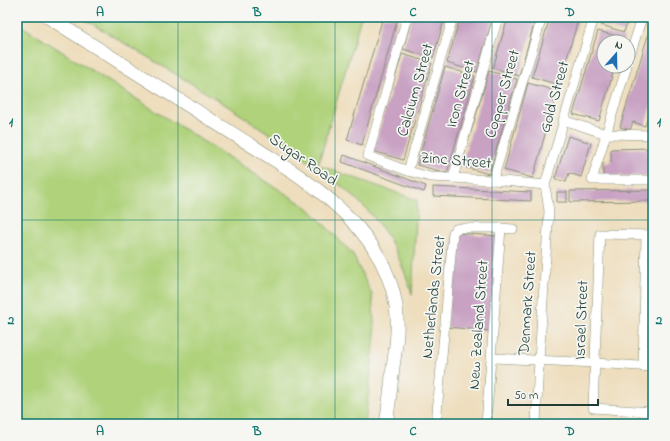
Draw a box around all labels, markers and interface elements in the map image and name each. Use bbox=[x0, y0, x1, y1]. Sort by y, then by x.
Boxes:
text: A bbox=[96, 3, 104, 22]
text: B bbox=[252, 3, 262, 22]
text: C bbox=[409, 3, 417, 22]
text: D bbox=[564, 3, 575, 22]
north arrow bbox=[596, 34, 636, 74]
text: N bbox=[613, 37, 625, 54]
street label: Calcium Street bbox=[391, 40, 441, 139]
street label: Copper Street bbox=[479, 46, 527, 141]
street label: Iron Street bbox=[440, 57, 482, 131]
street label: Gold Street bbox=[533, 58, 577, 136]
text: 1 bbox=[9, 113, 14, 132]
text: 1 bbox=[657, 113, 662, 132]
street label: Sugar Road bbox=[264, 128, 342, 192]
street label: Zinc Street bbox=[419, 146, 493, 176]
street label: Netherlands Street bbox=[416, 234, 452, 360]
street label: Denmark Street bbox=[512, 250, 544, 357]
street label: New Zealand Street bbox=[462, 259, 496, 391]
street label: Israel Street bbox=[569, 279, 595, 360]
text: 2 bbox=[7, 311, 15, 330]
text: 2 bbox=[655, 311, 663, 330]
scale bar bbox=[508, 381, 598, 407]
text: 50 m bbox=[514, 387, 538, 405]
text: A bbox=[96, 422, 104, 441]
text: B bbox=[252, 422, 262, 441]
text: C bbox=[409, 422, 417, 441]
text: D bbox=[564, 422, 575, 441]

